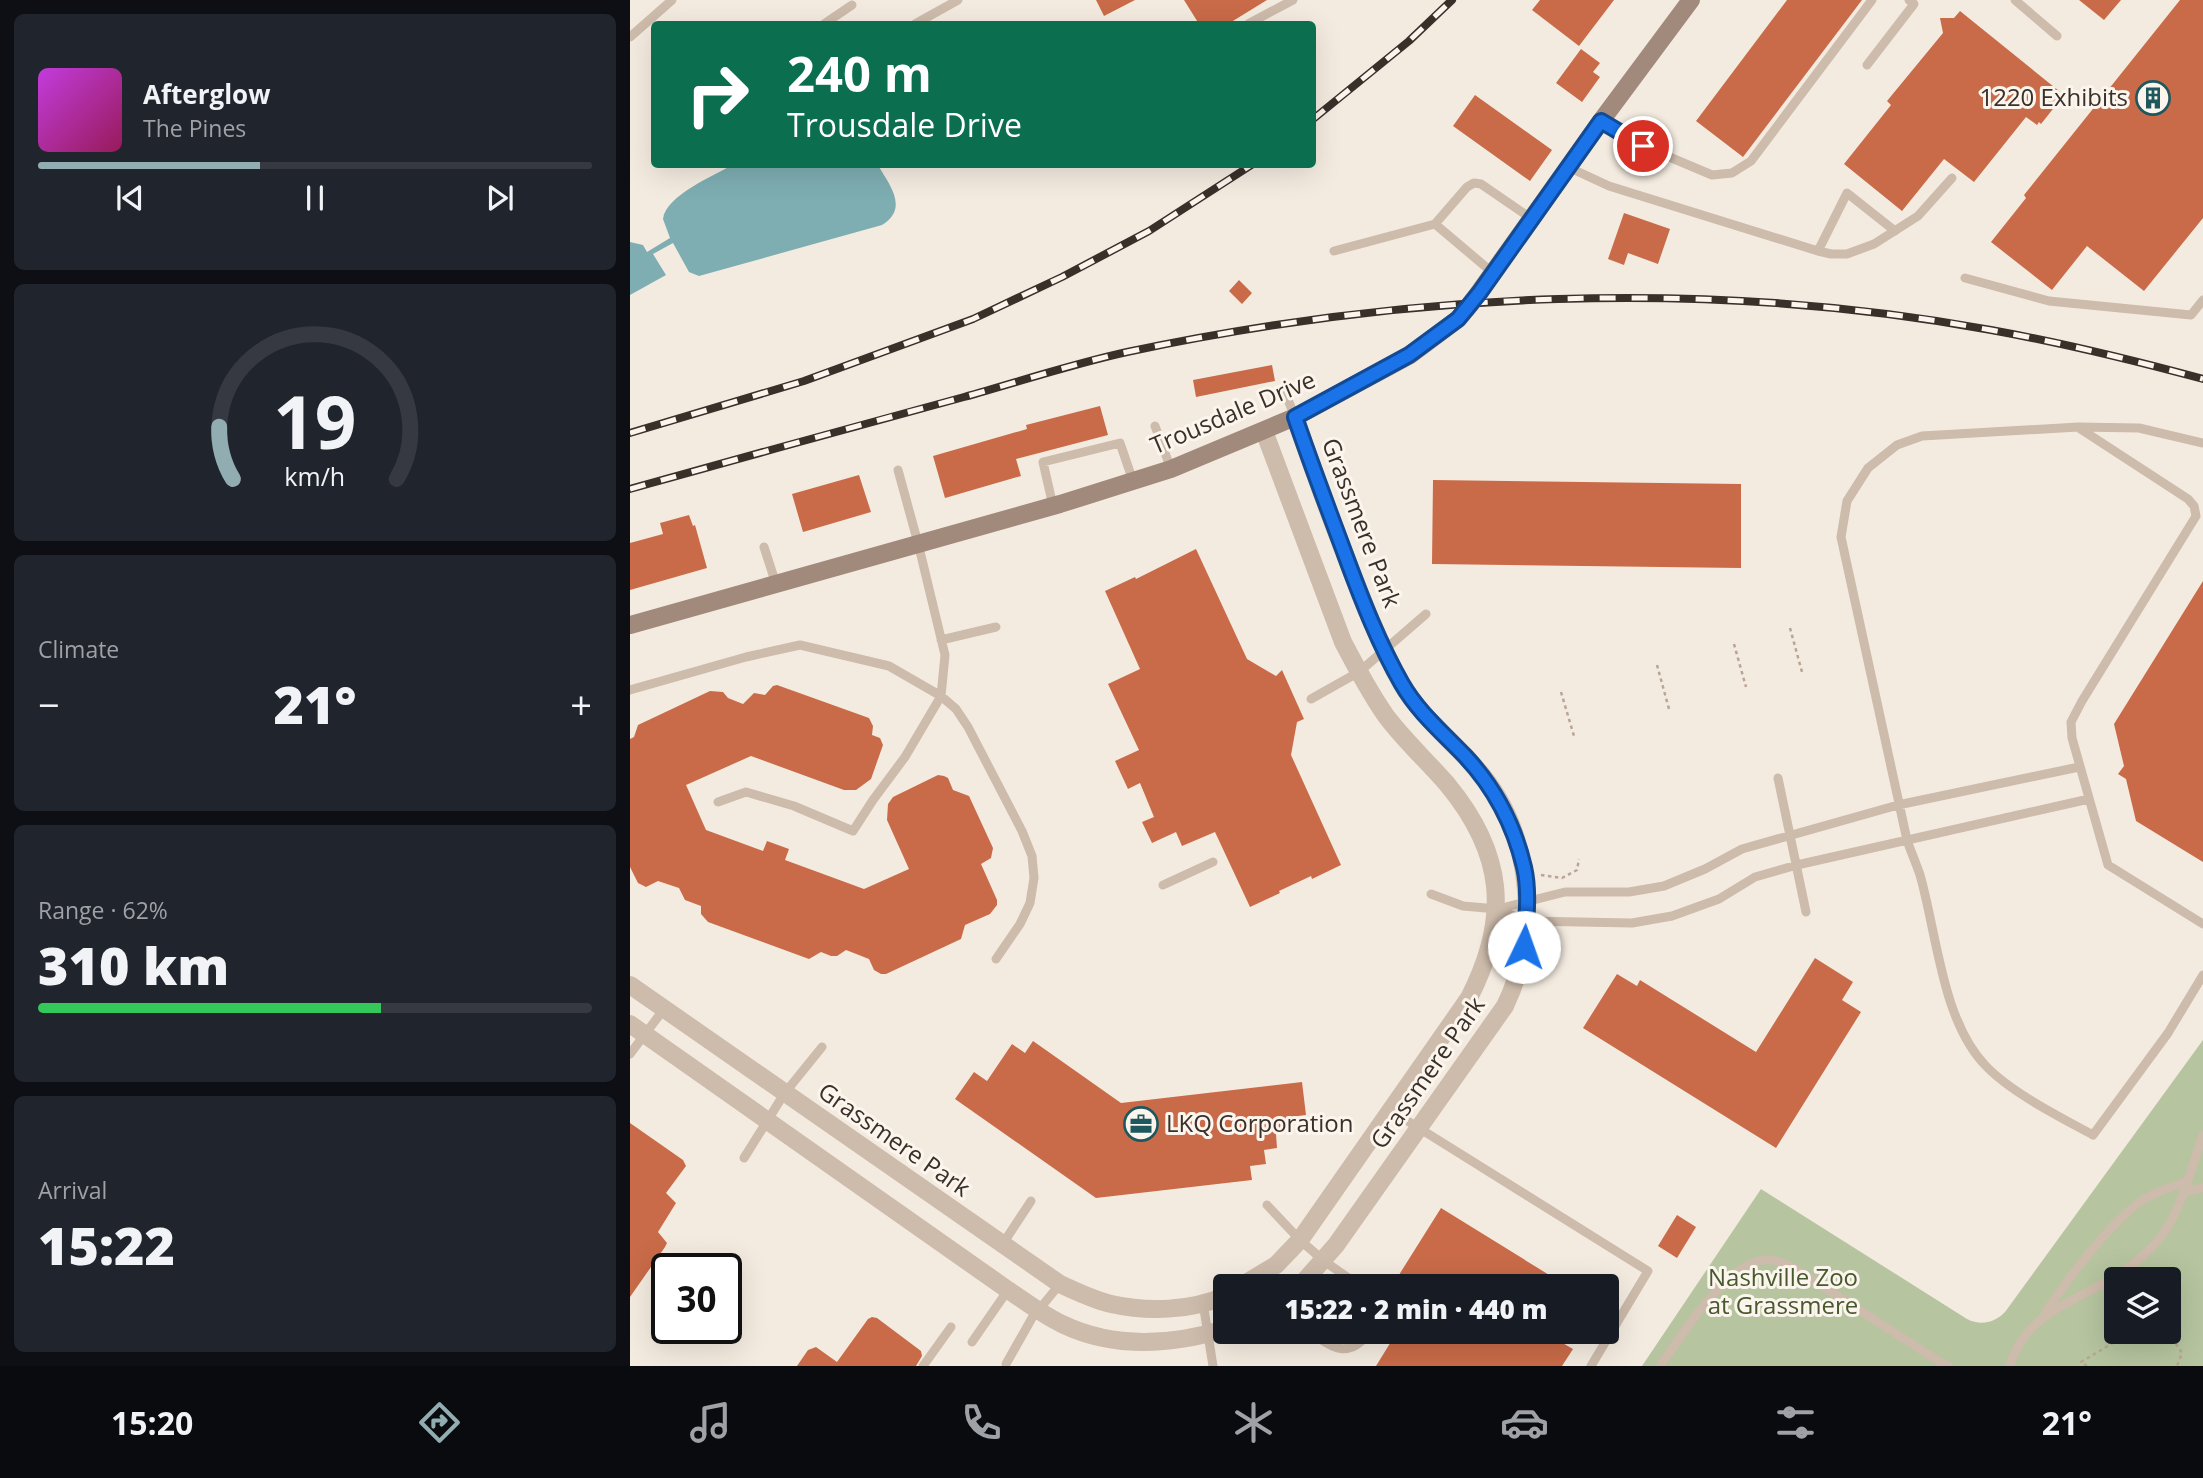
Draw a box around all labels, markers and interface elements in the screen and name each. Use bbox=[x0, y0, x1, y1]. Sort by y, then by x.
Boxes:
text: 240 m bbox=[787, 40, 932, 106]
icon: right bbox=[672, 49, 763, 140]
text: Afterglow bbox=[143, 76, 270, 112]
building icon: 1220 Exhibits bbox=[2134, 79, 2172, 117]
place label: 1220 Exhibits bbox=[1979, 80, 2128, 113]
text: Trousdale Drive bbox=[787, 103, 1022, 146]
text: The Pines bbox=[143, 112, 246, 144]
pin bbox=[1613, 116, 1673, 176]
icon: arrive bbox=[1624, 127, 1662, 165]
icon: previous bbox=[111, 179, 149, 217]
icon: pause bbox=[296, 179, 334, 217]
icon: next bbox=[481, 179, 519, 217]
street label: Trousdale Drive bbox=[1145, 362, 1320, 461]
text: 19 bbox=[273, 371, 357, 470]
street label: Grassmere Park bbox=[1315, 433, 1410, 612]
text: km/h bbox=[285, 458, 345, 492]
text: Climate bbox=[38, 633, 119, 665]
text: 21° bbox=[274, 668, 356, 739]
text: − bbox=[38, 678, 60, 730]
text: + bbox=[570, 678, 592, 730]
text: Range · 62% bbox=[38, 894, 168, 926]
position arrow bbox=[1487, 910, 1561, 984]
text: 310 km bbox=[38, 929, 229, 1000]
street label: Grassmere Park bbox=[1362, 989, 1492, 1155]
street label: Grassmere Park bbox=[812, 1074, 978, 1204]
office icon: LKQ Corporation bbox=[1122, 1105, 1160, 1143]
place label: LKQ Corporation bbox=[1166, 1106, 1354, 1139]
text: Arrival bbox=[38, 1174, 107, 1206]
text: 15:22 bbox=[38, 1209, 175, 1280]
speed limit sign: 30 bbox=[651, 1253, 742, 1344]
park label: Nashville Zoo at Grassmere bbox=[1708, 1260, 1858, 1321]
map controls bbox=[2104, 1267, 2181, 1344]
button: layers bbox=[2104, 1267, 2181, 1344]
text: 15:22 · 2 min · 440 m bbox=[1285, 1291, 1547, 1327]
icon: directions bbox=[415, 1398, 464, 1447]
icon: music bbox=[686, 1398, 735, 1447]
icon: phone bbox=[957, 1398, 1006, 1447]
icon: climate bbox=[1229, 1398, 1278, 1447]
icon: car bbox=[1500, 1398, 1549, 1447]
icon: filters bbox=[1771, 1398, 1820, 1447]
text: 15:20 bbox=[111, 1401, 193, 1444]
text: 21° bbox=[2042, 1401, 2092, 1444]

